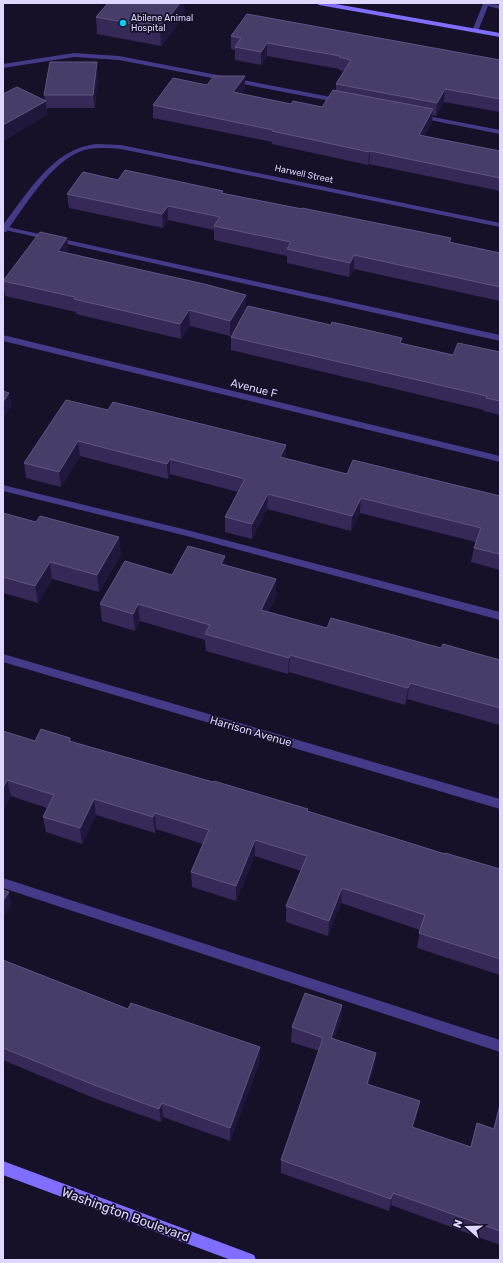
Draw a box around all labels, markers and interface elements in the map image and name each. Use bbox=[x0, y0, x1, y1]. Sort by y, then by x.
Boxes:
place label: Abilene Animal Hospital bbox=[131, 13, 193, 33]
marker: Abilene Animal Hospital bbox=[118, 18, 128, 28]
street label: Harwell Street bbox=[274, 163, 335, 185]
street label: Avenue F bbox=[229, 376, 279, 401]
street label: Harrison Avenue bbox=[208, 714, 293, 749]
street label: Washington Boulevard bbox=[59, 1184, 192, 1246]
north arrow bbox=[447, 1207, 487, 1247]
text: N bbox=[451, 1218, 466, 1230]

